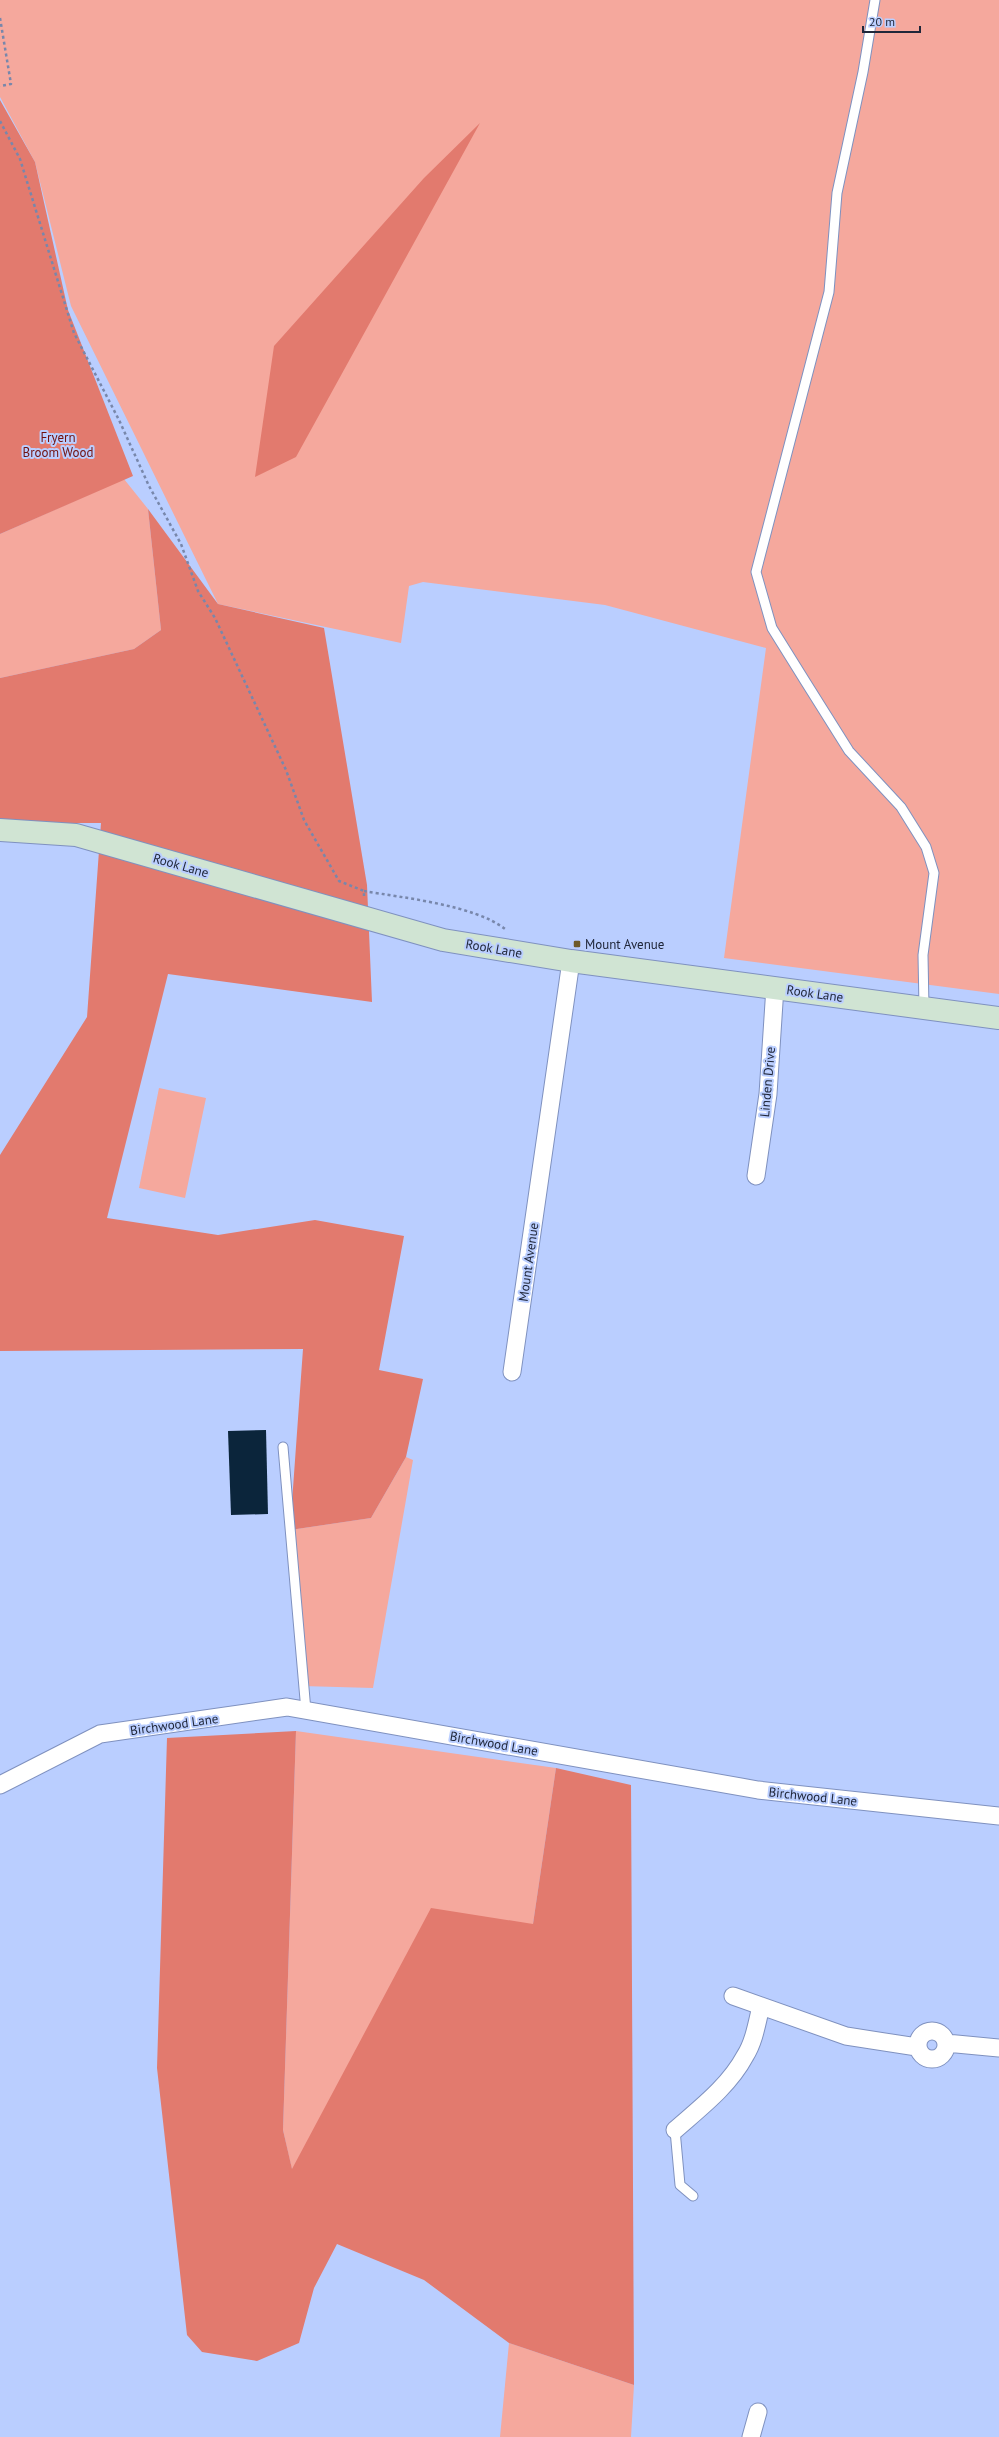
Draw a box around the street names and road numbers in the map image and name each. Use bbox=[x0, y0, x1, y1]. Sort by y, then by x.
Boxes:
street label: Rook Lane bbox=[151, 849, 211, 882]
street label: Rook Lane bbox=[464, 935, 523, 962]
street label: Rook Lane bbox=[786, 981, 844, 1006]
street label: Linden Drive bbox=[756, 1046, 779, 1118]
street label: Mount Avenue bbox=[515, 1222, 542, 1303]
street label: Birchwood Lane bbox=[129, 1710, 219, 1739]
street label: Birchwood Lane bbox=[449, 1727, 539, 1760]
street label: Birchwood Lane bbox=[768, 1783, 858, 1810]

